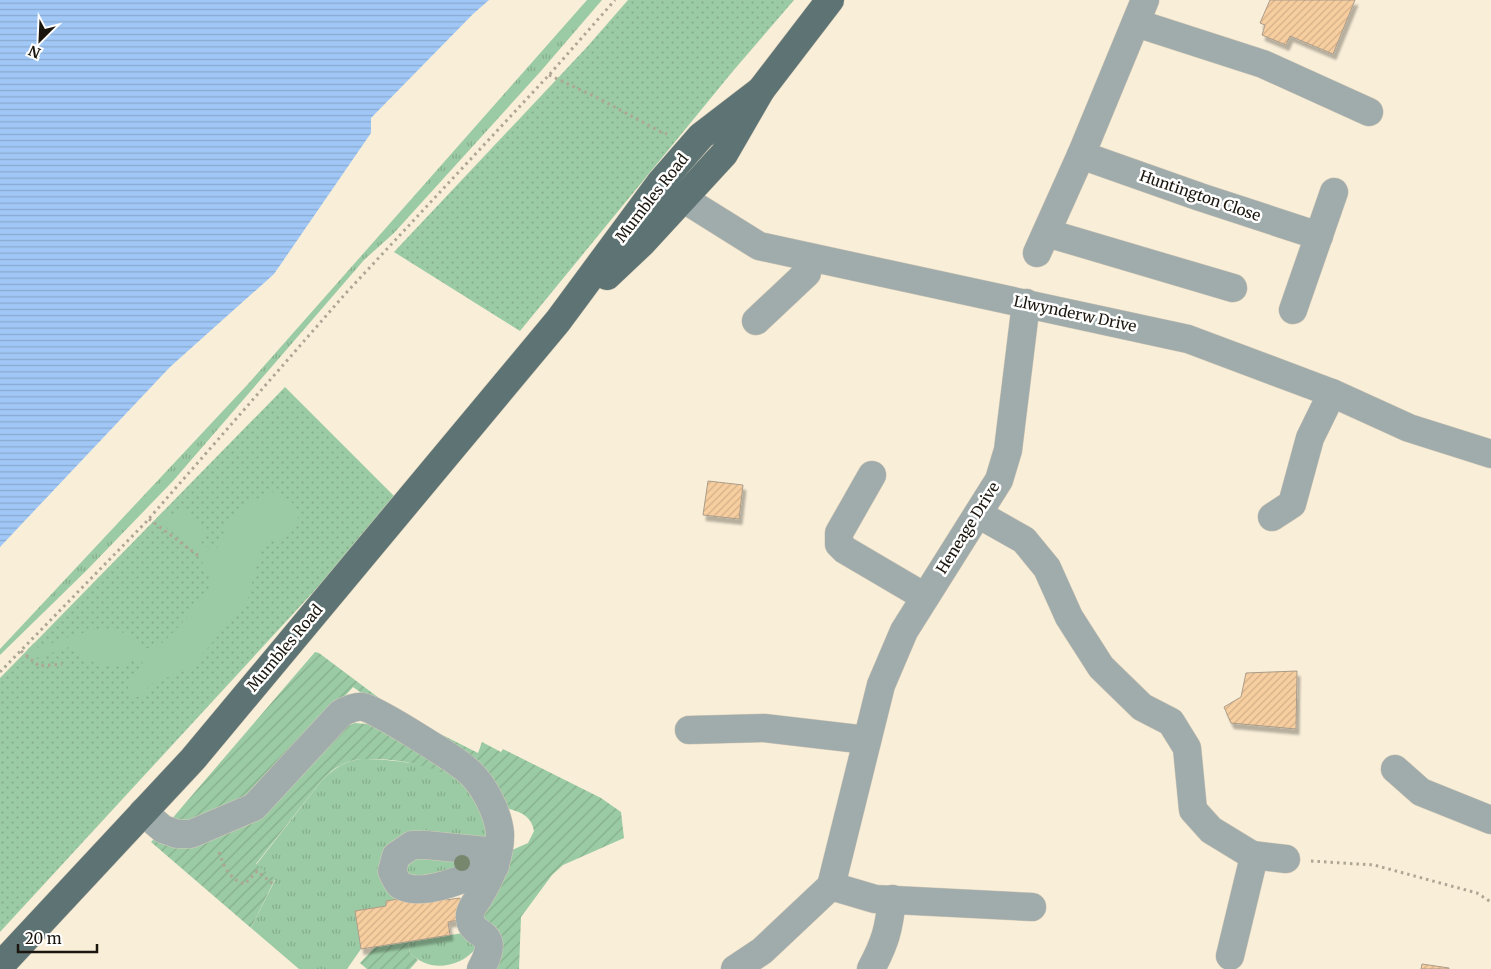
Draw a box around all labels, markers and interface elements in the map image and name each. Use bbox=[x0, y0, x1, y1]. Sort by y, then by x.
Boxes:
north arrow bbox=[15, 15, 65, 65]
text: N bbox=[26, 41, 43, 62]
street label: Mumbles Road bbox=[611, 150, 692, 246]
street label: Huntington Close bbox=[1137, 166, 1263, 225]
street label: Llwynderw Drive bbox=[1012, 291, 1138, 336]
street label: Heneage Drive bbox=[932, 478, 1003, 577]
street label: Mumbles Road bbox=[243, 600, 326, 695]
scale bar bbox=[18, 922, 96, 954]
text: 20 m bbox=[25, 929, 62, 948]

